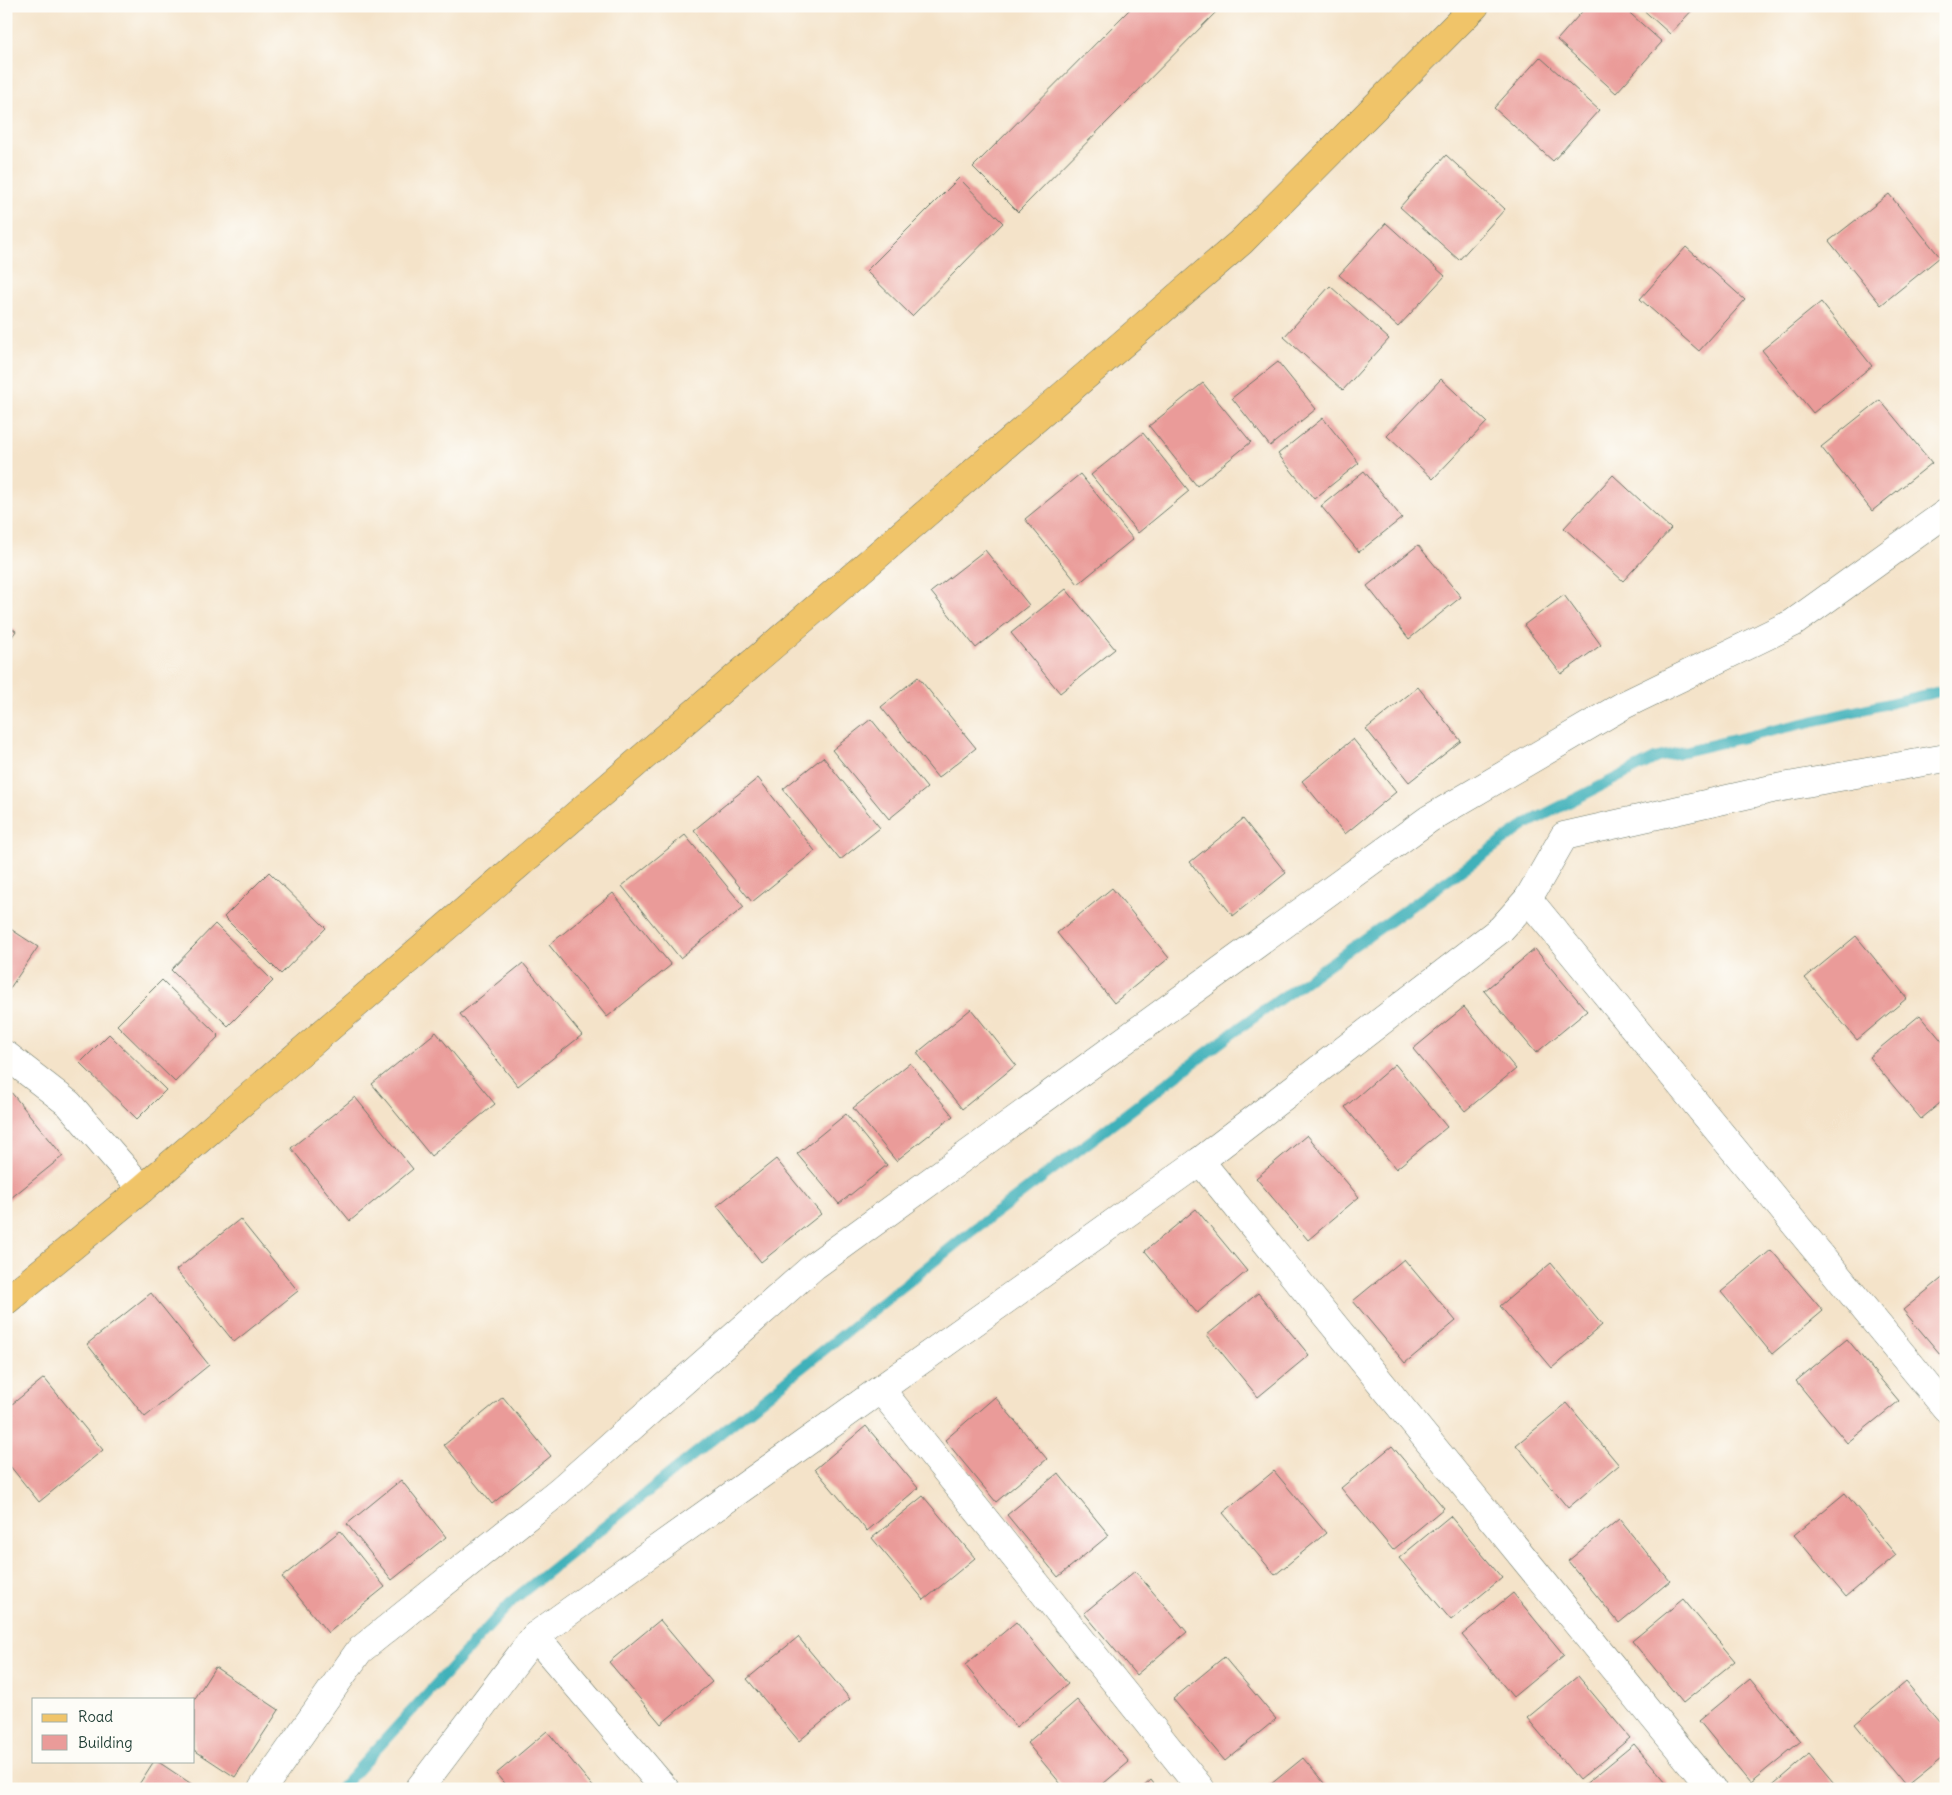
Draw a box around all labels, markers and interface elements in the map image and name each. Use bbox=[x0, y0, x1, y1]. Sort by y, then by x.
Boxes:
legend bbox=[32, 1698, 195, 1762]
text: Road bbox=[78, 1707, 113, 1726]
text: Building bbox=[78, 1733, 133, 1752]

